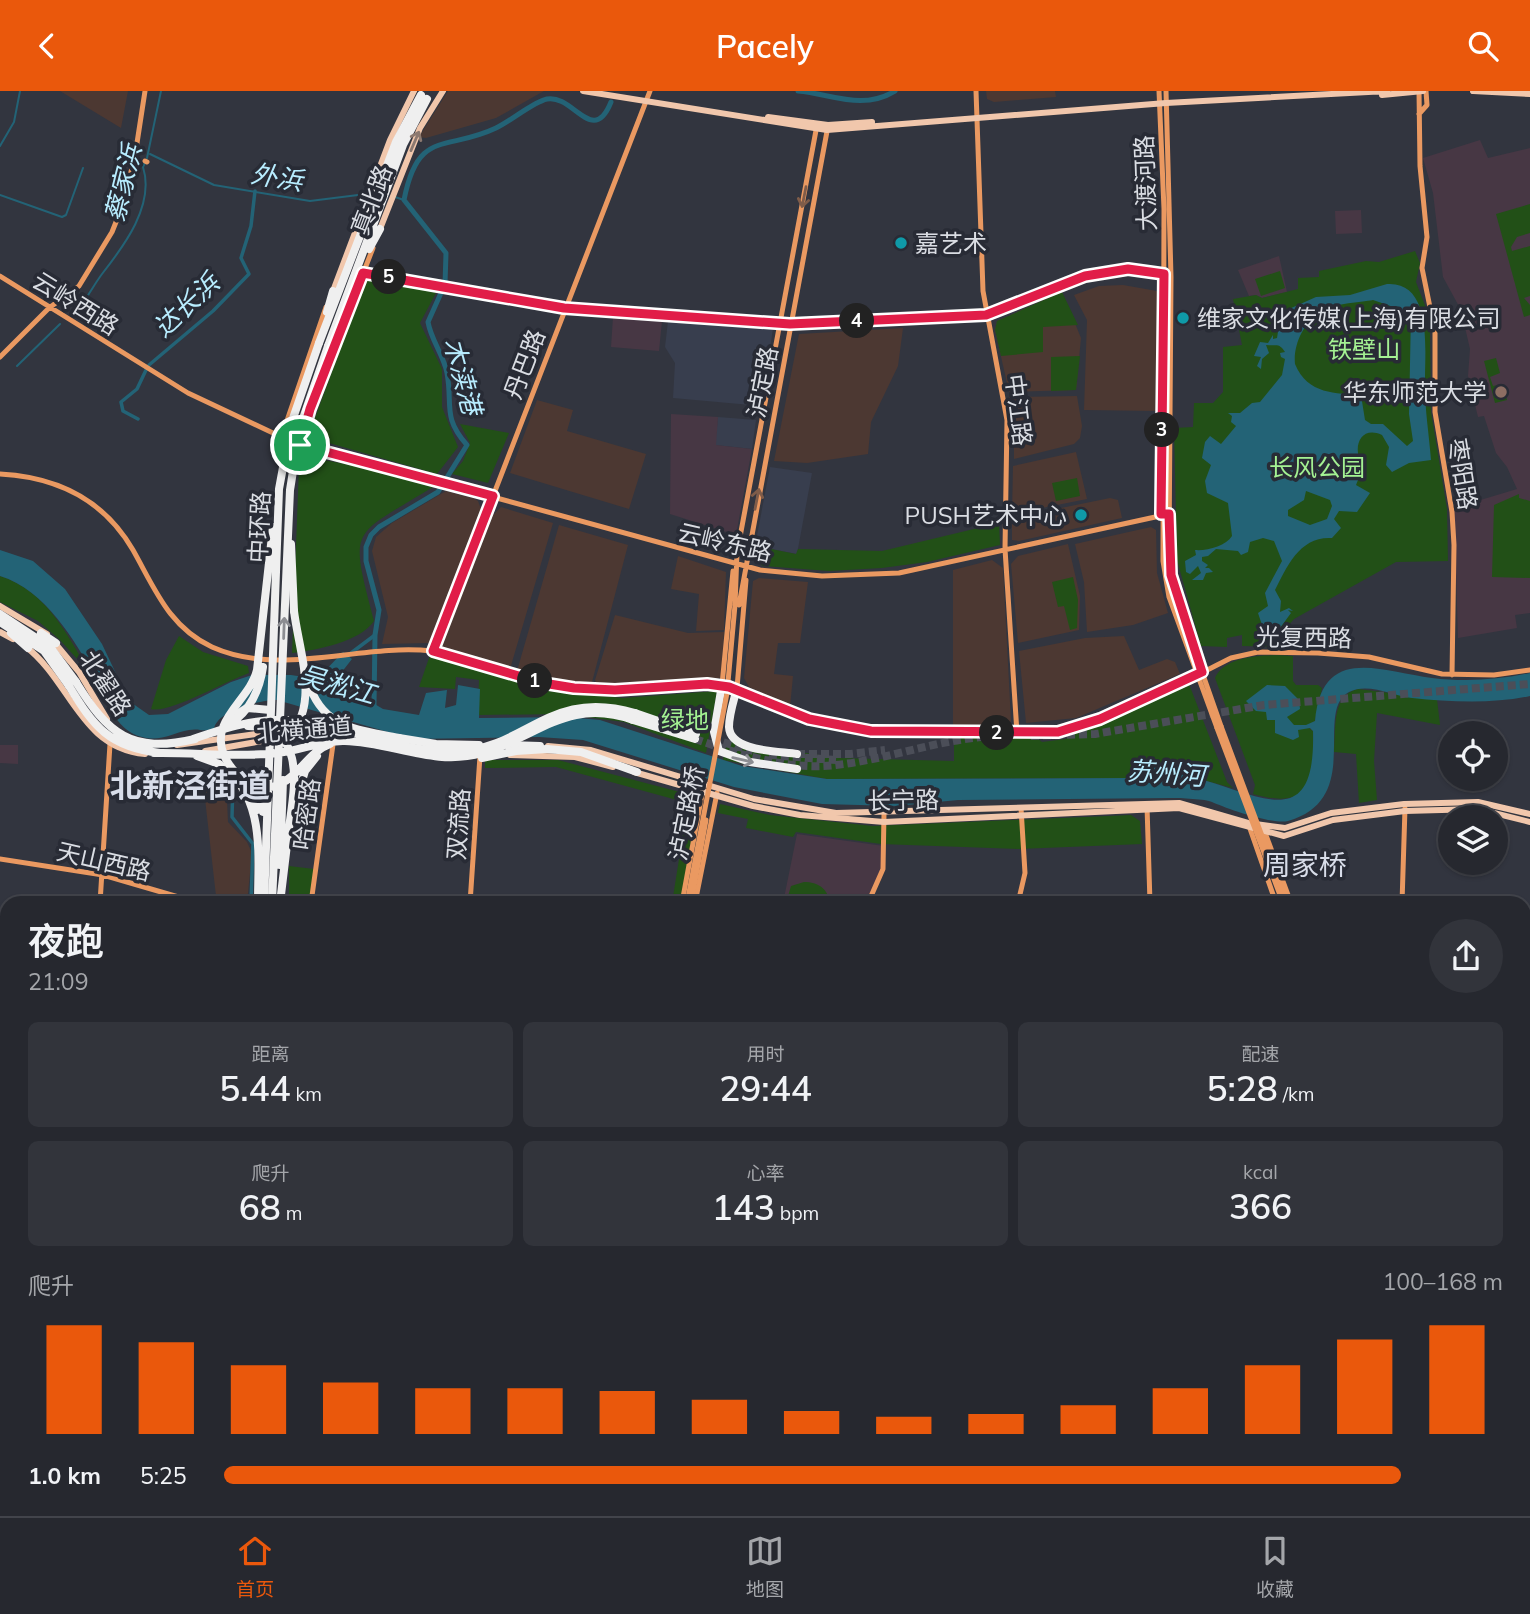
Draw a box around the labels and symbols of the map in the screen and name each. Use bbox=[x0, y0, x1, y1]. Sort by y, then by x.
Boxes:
one-way arrow bbox=[409, 130, 422, 152]
street label: 大渡河路 bbox=[1128, 135, 1162, 231]
water label: 蔡家浜 bbox=[98, 139, 149, 225]
water label: 外浜 bbox=[249, 157, 307, 198]
street label: 真北路 bbox=[344, 161, 398, 239]
one-way arrow bbox=[797, 185, 810, 208]
place label: 嘉艺术 bbox=[915, 228, 987, 258]
marker: 嘉艺术 bbox=[893, 235, 909, 251]
pin: 5 bbox=[372, 259, 406, 295]
street label: 云岭西路 bbox=[27, 265, 125, 341]
water label: 达长浜 bbox=[146, 265, 227, 344]
pin: 4 bbox=[840, 303, 874, 338]
place label: 维家文化传媒(上海)有限公司 bbox=[1197, 303, 1500, 333]
marker: 维家文化传媒(上海)有限公司 bbox=[1175, 310, 1191, 326]
street label: 丹巴路 bbox=[497, 325, 551, 403]
water label: 木渎港 bbox=[437, 334, 490, 422]
park label: 铁壁山 bbox=[1328, 334, 1400, 364]
street label: 泸定路 bbox=[740, 344, 784, 420]
street label: 中江路 bbox=[1000, 372, 1038, 448]
place label: 华东师范大学 bbox=[1343, 377, 1487, 407]
marker: 华东师范大学 bbox=[1493, 384, 1509, 400]
pin: 3 bbox=[1144, 413, 1180, 447]
pin bbox=[270, 415, 330, 475]
street label: 枣阳路 bbox=[1443, 436, 1483, 512]
park label: 长风公园 bbox=[1269, 452, 1365, 482]
one-way arrow bbox=[751, 488, 765, 511]
street label: 中环路 bbox=[242, 490, 276, 564]
place label: PUSH艺术中心 bbox=[905, 500, 1067, 530]
marker: PUSH艺术中心 bbox=[1073, 507, 1089, 523]
street label: 云岭东路 bbox=[675, 517, 775, 567]
one-way arrow bbox=[278, 617, 291, 640]
street label: 光复西路 bbox=[1256, 621, 1352, 653]
street label: 北翟路 bbox=[74, 645, 138, 721]
water label: 吴淞江 bbox=[295, 657, 382, 711]
pin: 1 bbox=[518, 663, 552, 699]
park label: 绿地 bbox=[661, 704, 709, 734]
street label: 北横通道 bbox=[255, 710, 353, 748]
pin: 2 bbox=[979, 715, 1014, 751]
one-way arrow bbox=[731, 753, 754, 767]
water label: 苏州河 bbox=[1126, 754, 1211, 793]
street label: 泸定路桥 bbox=[662, 763, 710, 863]
district label: 北新泾街道 bbox=[110, 765, 270, 805]
street label: 哈密路 bbox=[286, 776, 326, 852]
street label: 长宁路 bbox=[867, 784, 939, 816]
street label: 双流路 bbox=[441, 787, 475, 861]
street label: 天山西路 bbox=[54, 836, 154, 886]
district label: 周家桥 bbox=[1263, 847, 1347, 882]

